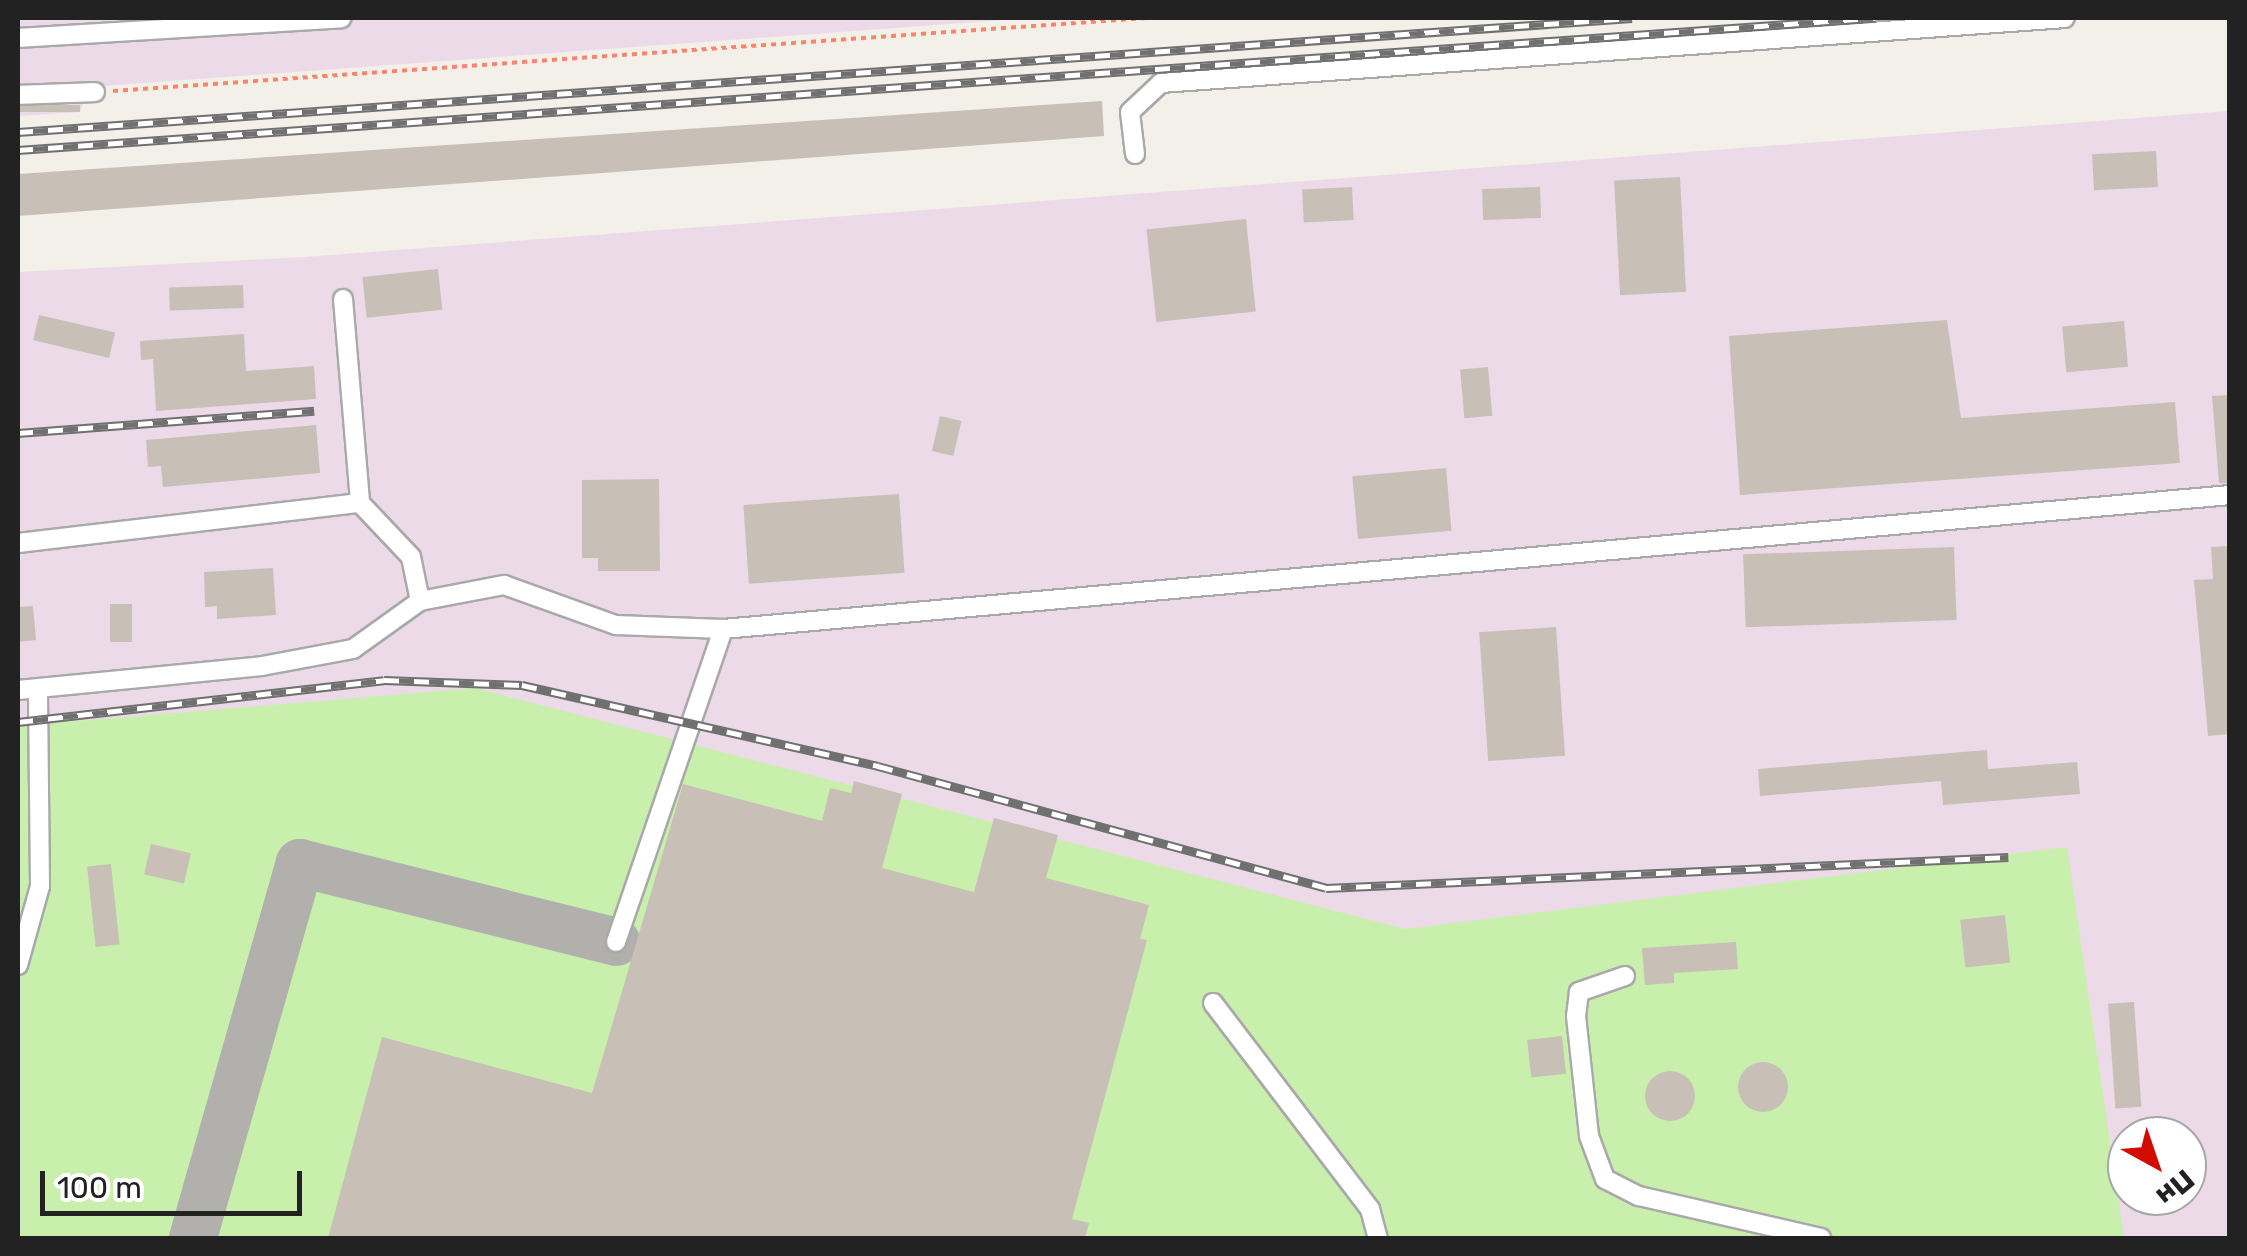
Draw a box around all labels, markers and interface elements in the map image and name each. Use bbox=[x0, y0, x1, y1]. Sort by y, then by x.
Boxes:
north arrow bbox=[2107, 1116, 2207, 1216]
scale bar bbox=[45, 1151, 308, 1213]
text: Пн bbox=[2150, 1163, 2201, 1213]
text: 100 m bbox=[57, 1170, 142, 1206]

